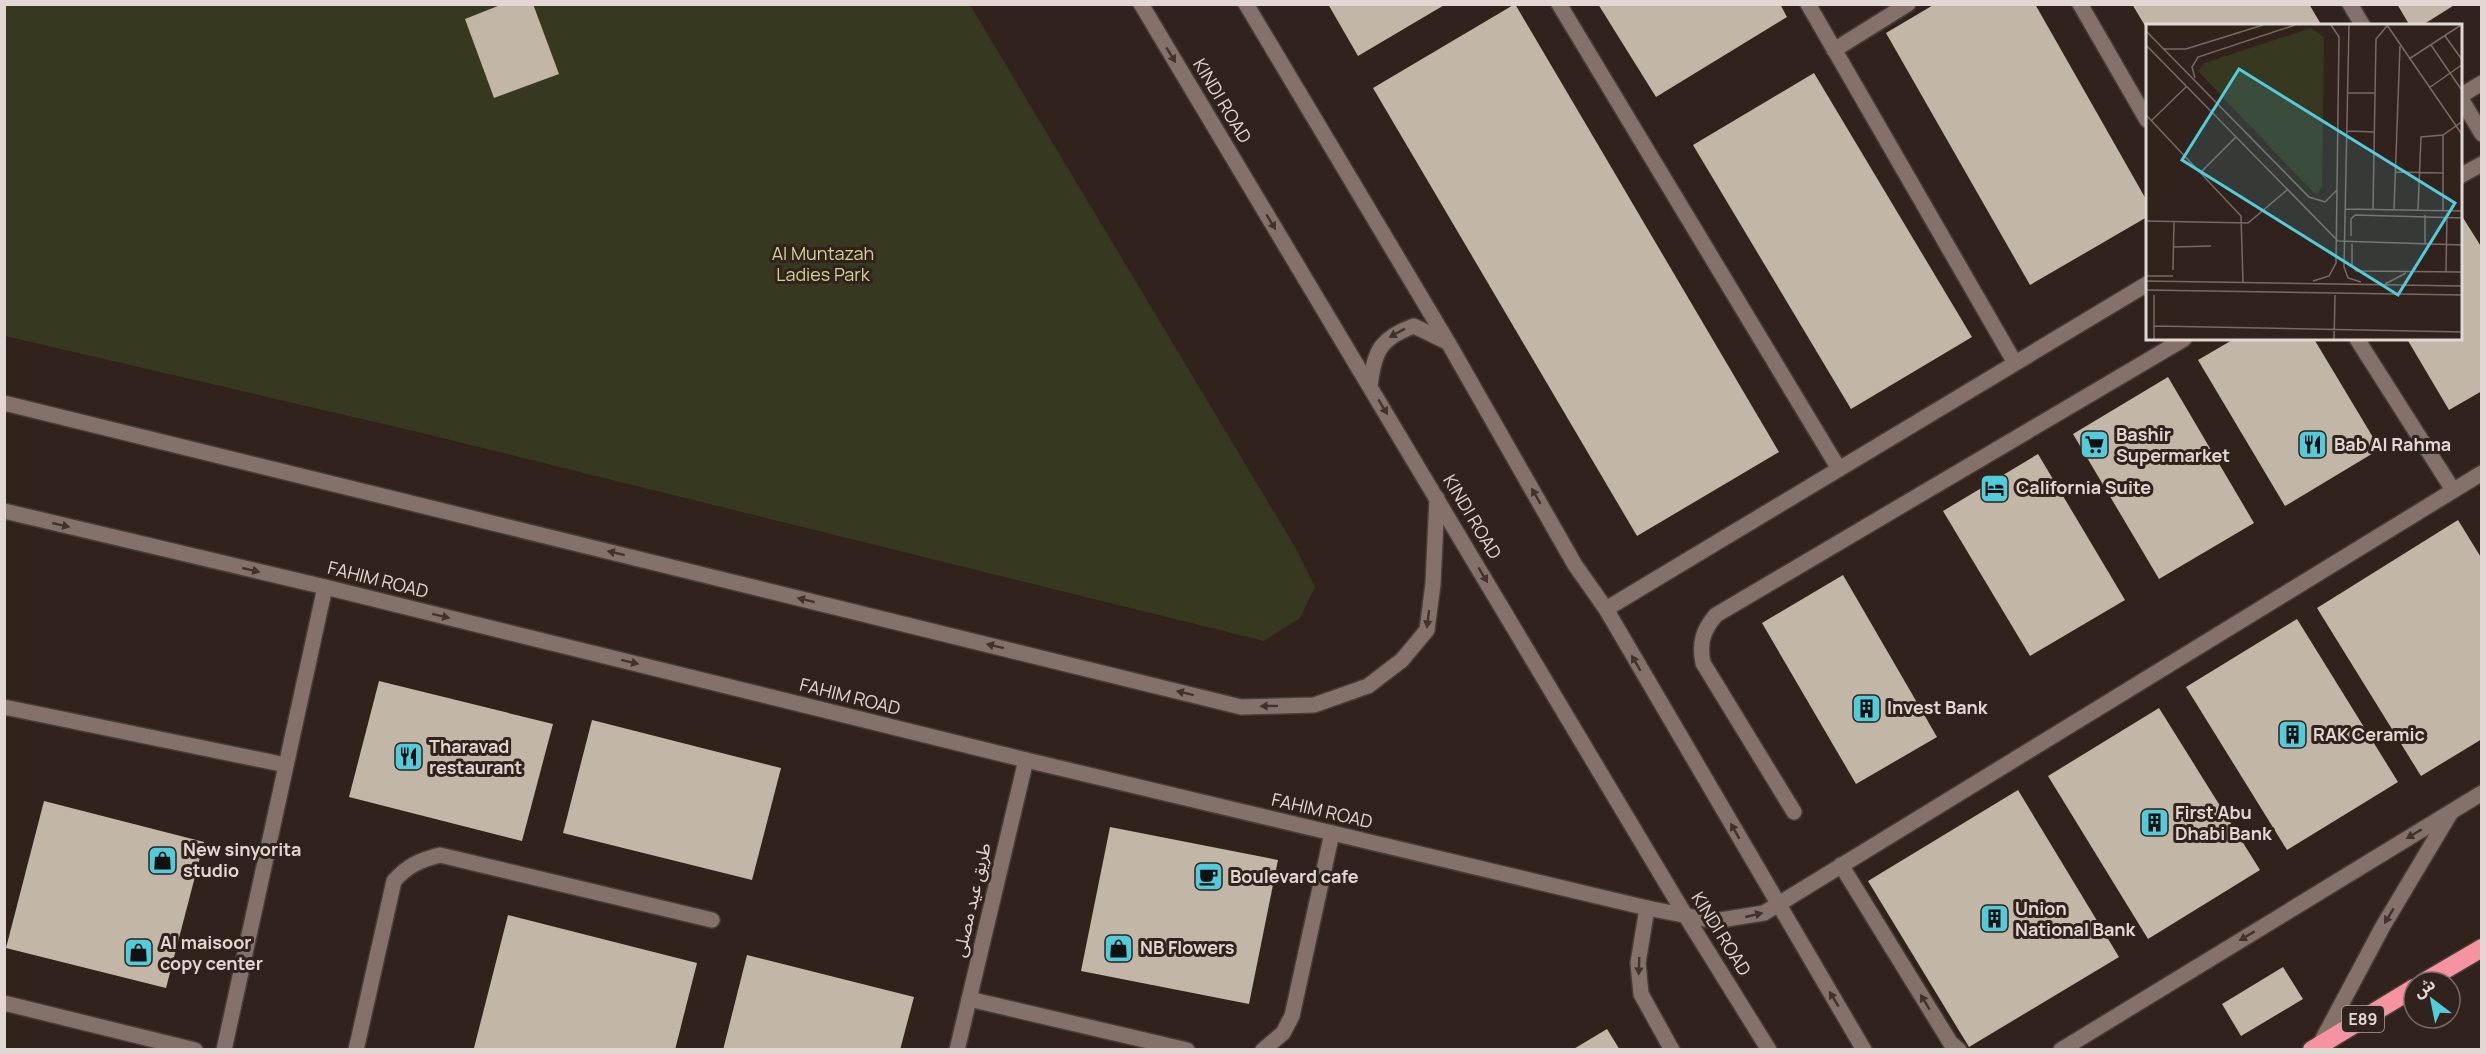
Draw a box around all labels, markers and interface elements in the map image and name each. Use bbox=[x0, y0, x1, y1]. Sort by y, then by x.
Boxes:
inset map bbox=[2146, 24, 2462, 340]
one-way arrow bbox=[1166, 47, 1177, 63]
street label: KINDI ROAD bbox=[1188, 54, 1258, 147]
one-way arrow bbox=[1266, 214, 1277, 230]
park label: Al Muntazah Ladies Park bbox=[772, 241, 874, 286]
one-way arrow bbox=[1388, 328, 1405, 338]
one-way arrow bbox=[1378, 399, 1388, 416]
place label: Bashir Supermarket bbox=[2116, 422, 2230, 467]
supermarket icon: Bashir Supermarket bbox=[2079, 429, 2111, 461]
restaurant icon: Bab Al Rahma bbox=[2297, 429, 2329, 461]
place label: Bab Al Rahma bbox=[2334, 432, 2451, 456]
street label: KINDI ROAD bbox=[1438, 470, 1508, 563]
hotel icon: California Suite bbox=[1979, 472, 2011, 504]
place label: California Suite bbox=[2016, 475, 2151, 499]
one-way arrow bbox=[1531, 487, 1541, 504]
one-way arrow bbox=[52, 521, 70, 531]
one-way arrow bbox=[607, 548, 626, 558]
street label: FAHIM ROAD bbox=[325, 555, 431, 603]
one-way arrow bbox=[242, 565, 260, 575]
one-way arrow bbox=[1477, 566, 1487, 583]
one-way arrow bbox=[797, 594, 815, 604]
one-way arrow bbox=[1424, 609, 1433, 628]
one-way arrow bbox=[431, 611, 450, 621]
one-way arrow bbox=[986, 641, 1004, 651]
one-way arrow bbox=[1631, 655, 1642, 671]
one-way arrow bbox=[621, 658, 639, 668]
street label: FAHIM ROAD bbox=[797, 672, 903, 720]
one-way arrow bbox=[1175, 687, 1194, 697]
building icon: Invest Bank bbox=[1850, 692, 1882, 724]
place label: Invest Bank bbox=[1887, 695, 1989, 719]
one-way arrow bbox=[1260, 701, 1279, 711]
building icon: RAK Ceramic bbox=[2276, 719, 2308, 751]
place label: RAK Ceramic bbox=[2313, 722, 2425, 746]
place label: Tharavad restaurant bbox=[429, 734, 522, 779]
restaurant icon: Tharavad restaurant bbox=[392, 741, 424, 773]
street label: FAHIM ROAD bbox=[1269, 787, 1375, 833]
place label: First Abu Dhabi Bank bbox=[2175, 800, 2273, 845]
building icon: First Abu Dhabi Bank bbox=[2138, 807, 2170, 839]
one-way arrow bbox=[1729, 823, 1740, 839]
one-way arrow bbox=[2406, 829, 2422, 840]
place label: New sinyorita studio bbox=[183, 837, 301, 882]
street label: طريق عيد مصلى bbox=[946, 840, 996, 959]
shop icon: New sinyorita studio bbox=[146, 844, 178, 876]
cafe icon: Boulevard cafe bbox=[1193, 861, 1225, 893]
place label: Boulevard cafe bbox=[1230, 864, 1359, 888]
street label: KINDI ROAD bbox=[1687, 887, 1757, 980]
place label: Union National Bank bbox=[2015, 896, 2137, 941]
building icon: Union National Bank bbox=[1978, 903, 2010, 935]
one-way arrow bbox=[2384, 908, 2395, 924]
one-way arrow bbox=[1745, 909, 1763, 919]
place label: Al maisoor copy center bbox=[160, 930, 263, 975]
one-way arrow bbox=[2239, 930, 2255, 941]
shop icon: NB Flowers bbox=[1103, 932, 1135, 964]
place label: NB Flowers bbox=[1140, 935, 1235, 959]
shop icon: Al maisoor copy center bbox=[123, 937, 155, 969]
one-way arrow bbox=[1634, 957, 1643, 976]
north arrow bbox=[2402, 970, 2462, 1030]
text: ش bbox=[2409, 972, 2439, 1002]
one-way arrow bbox=[1829, 990, 1839, 1007]
one-way arrow bbox=[1920, 994, 1931, 1010]
road number: E89 bbox=[2342, 1006, 2384, 1032]

